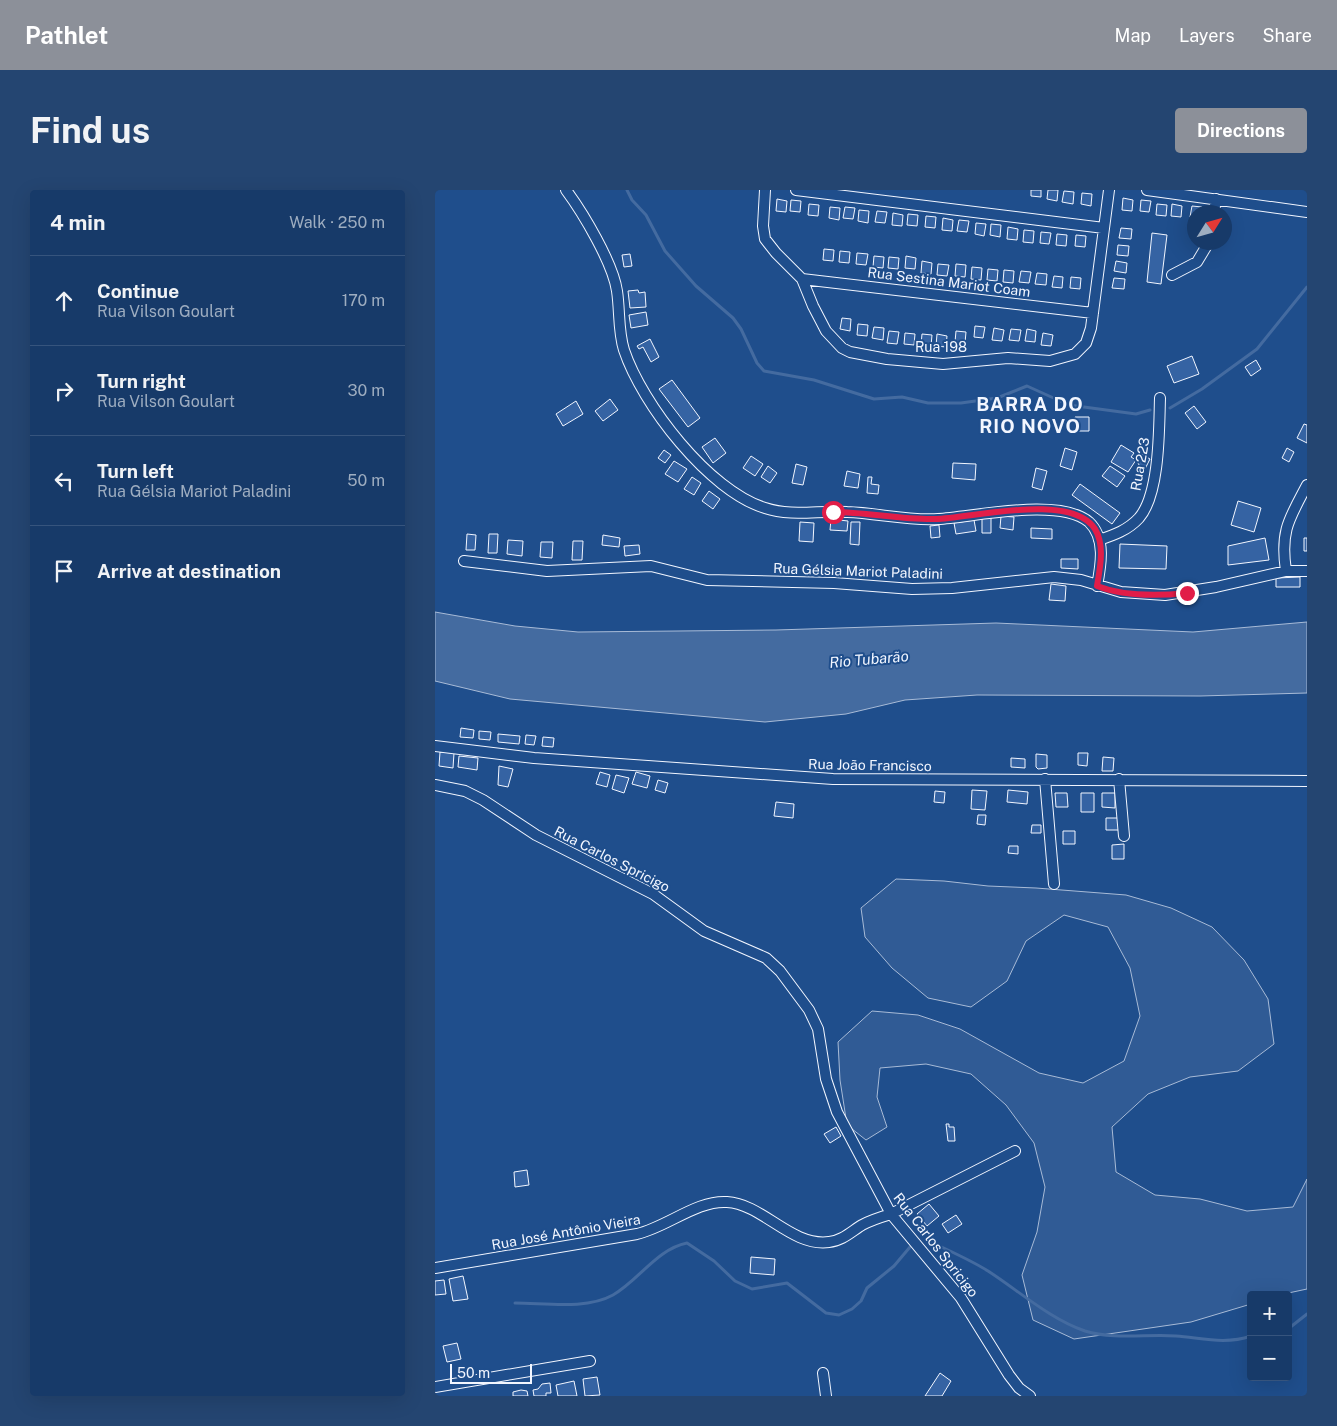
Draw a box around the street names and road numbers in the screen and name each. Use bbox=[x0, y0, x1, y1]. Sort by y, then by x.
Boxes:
street label: Rua Sestina Mariot Coam bbox=[867, 264, 1031, 300]
street label: Rua 198 bbox=[915, 339, 967, 355]
street label: Rua 223 bbox=[1127, 436, 1153, 492]
street label: Rua Gélsia Mariot Paladini bbox=[773, 560, 943, 582]
street label: Rua João Francisco bbox=[808, 756, 932, 774]
street label: Rua Carlos Spricigo bbox=[552, 823, 673, 895]
street label: Rua Carlos Spricigo bbox=[890, 1190, 982, 1300]
street label: Rua José Antônio Vieira bbox=[490, 1211, 642, 1253]

